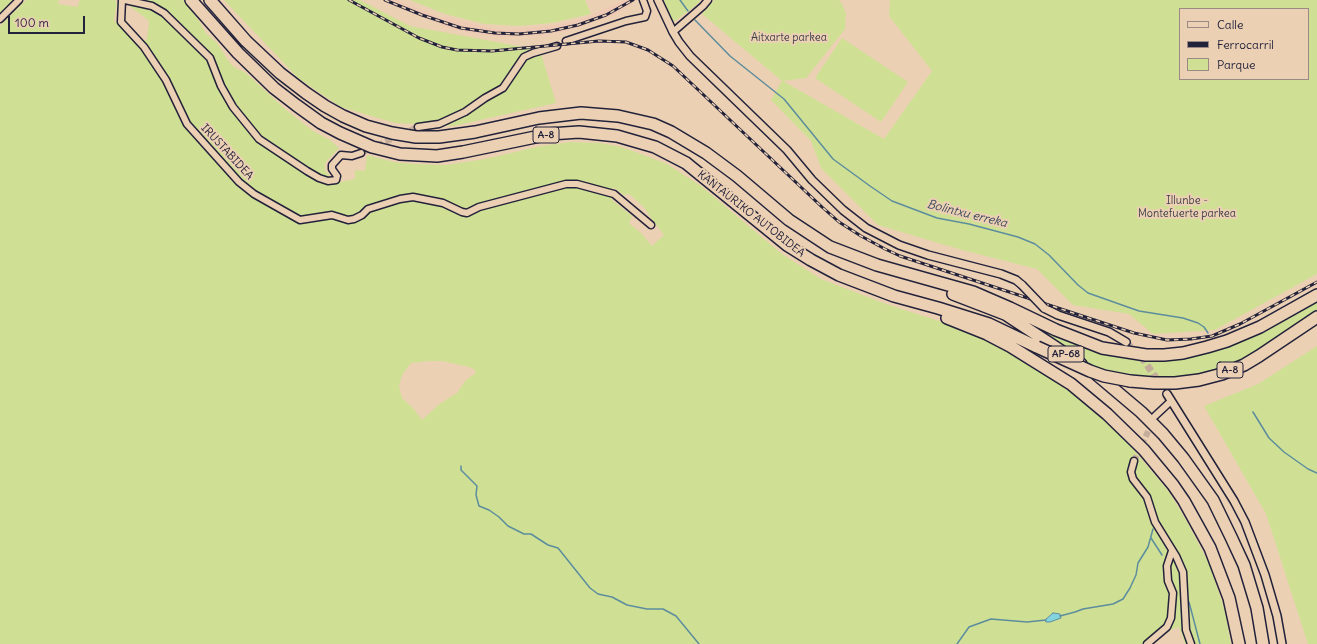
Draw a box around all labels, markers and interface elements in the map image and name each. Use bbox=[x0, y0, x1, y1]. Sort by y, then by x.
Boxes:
scale bar bbox=[10, 8, 87, 34]
legend bbox=[1179, 8, 1309, 80]
text: 100 m bbox=[15, 15, 49, 30]
text: Calle bbox=[1217, 17, 1244, 32]
park label: Aitxarte parkea bbox=[751, 31, 827, 45]
text: Ferrocarril bbox=[1217, 37, 1274, 52]
text: Parque bbox=[1217, 57, 1256, 72]
street label: IRUSTABIDEA bbox=[198, 122, 256, 182]
road number: A-8 bbox=[533, 127, 559, 143]
street label: KANTAURIKO AUTOBIDEA bbox=[695, 168, 807, 260]
park label: Illunbe - Montefuerte parkea bbox=[1138, 194, 1236, 220]
water label: Bolintxu erreka bbox=[926, 197, 1008, 231]
road number: AP-68 bbox=[1048, 346, 1084, 362]
road number: A-8 bbox=[1217, 362, 1243, 378]

